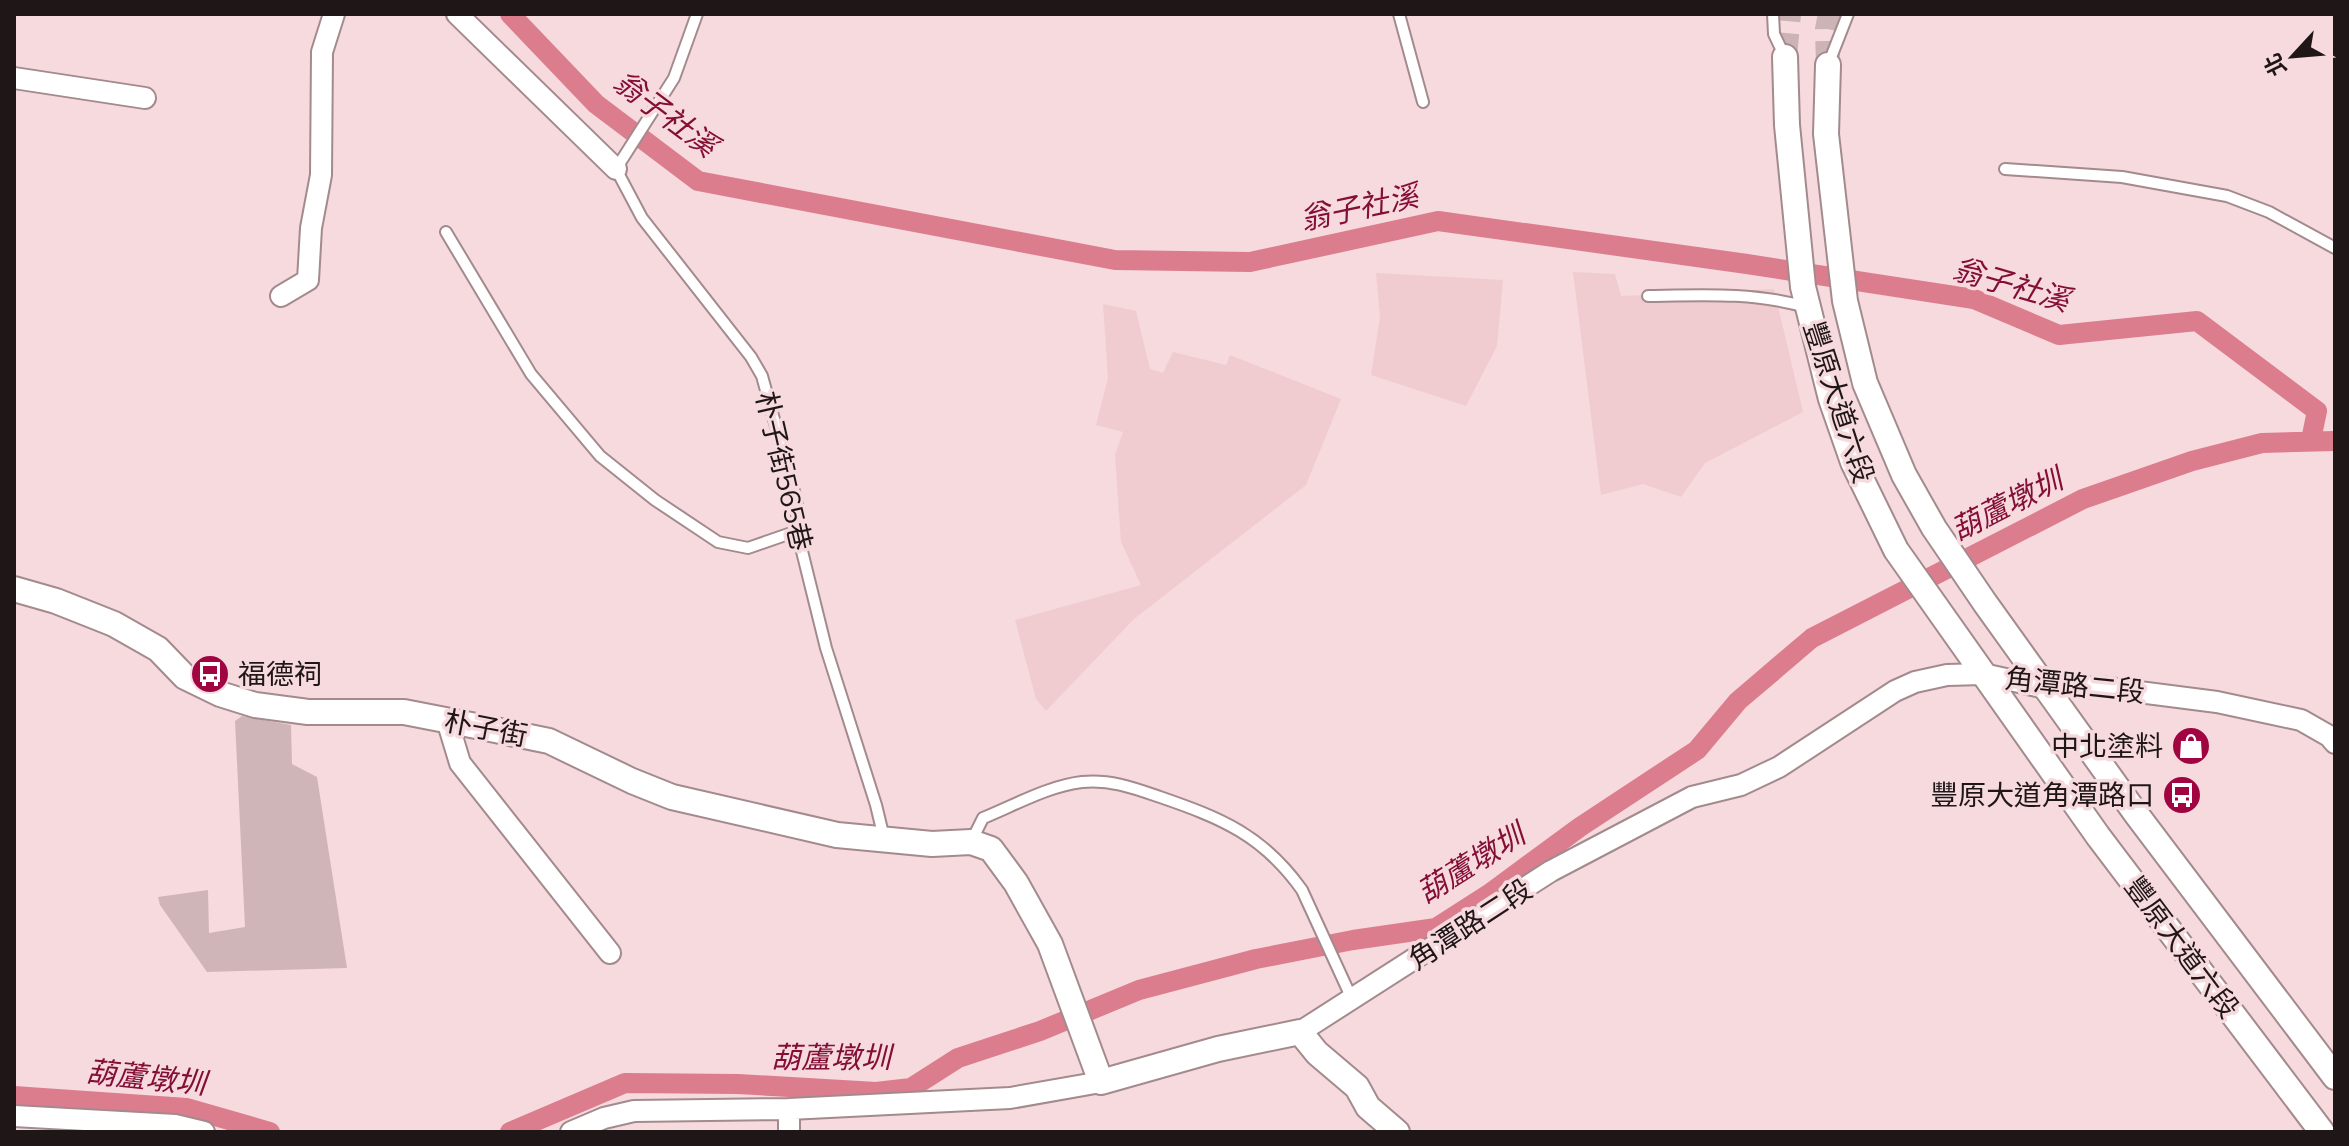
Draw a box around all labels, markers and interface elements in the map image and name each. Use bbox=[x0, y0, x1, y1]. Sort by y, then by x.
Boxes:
north arrow bbox=[2253, 16, 2333, 96]
text: 北 bbox=[2258, 49, 2292, 81]
water label: 翁子社溪 bbox=[606, 62, 728, 167]
water label: 翁子社溪 bbox=[1296, 175, 1425, 238]
water label: 翁子社溪 bbox=[1948, 249, 2078, 320]
street label: 豐原大道六段 bbox=[1797, 317, 1882, 487]
street label: 朴子街565巷 bbox=[749, 388, 820, 554]
water label: 葫蘆墩圳 bbox=[1944, 458, 2072, 548]
bus stop icon: 福德祠 bbox=[189, 653, 231, 695]
place label: 福德祠 bbox=[238, 656, 322, 691]
street label: 角潭路二段 bbox=[2004, 660, 2147, 709]
street label: 朴子街 bbox=[442, 702, 531, 753]
shop icon: 中北塗料 bbox=[2170, 725, 2212, 767]
place label: 中北塗料 bbox=[2051, 728, 2163, 763]
bus stop icon: 豐原大道角潭路口 bbox=[2161, 774, 2203, 816]
place label: 豐原大道角潭路口 bbox=[1930, 777, 2154, 812]
water label: 葫蘆墩圳 bbox=[1410, 813, 1535, 911]
street label: 豐原大道六段 bbox=[2118, 869, 2247, 1024]
street label: 角潭路二段 bbox=[1401, 871, 1538, 976]
water label: 葫蘆墩圳 bbox=[771, 1038, 895, 1076]
water label: 葫蘆墩圳 bbox=[84, 1052, 212, 1103]

